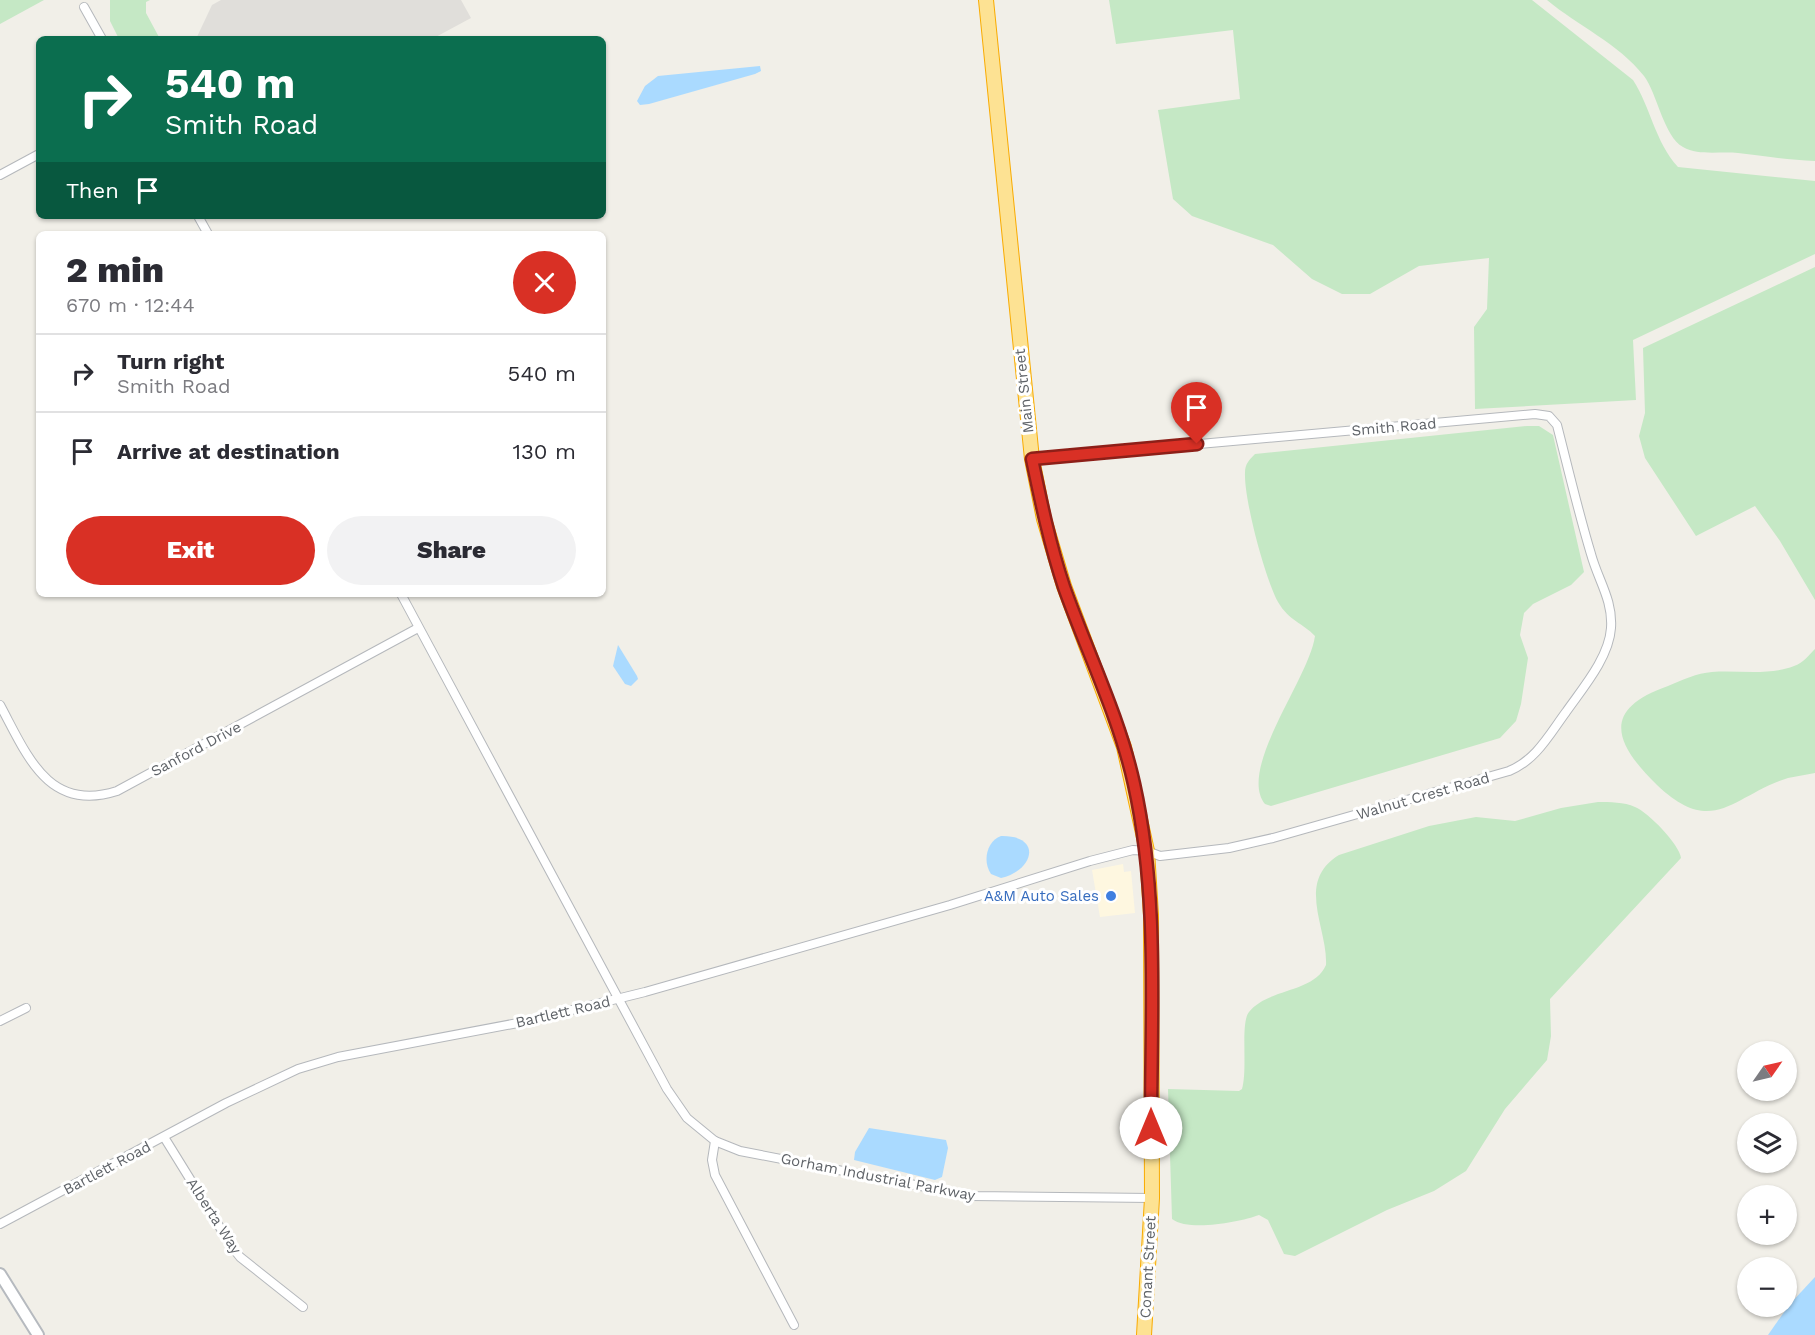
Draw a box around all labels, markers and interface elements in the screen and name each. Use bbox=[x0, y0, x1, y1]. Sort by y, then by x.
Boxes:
text: 540 m bbox=[165, 59, 295, 108]
icon: right bbox=[66, 60, 144, 138]
text: Smith Road bbox=[165, 109, 318, 141]
icon: arrive bbox=[131, 174, 164, 207]
text: Then bbox=[66, 178, 119, 203]
text: 2 min bbox=[66, 249, 164, 291]
button: close bbox=[513, 251, 576, 314]
text: 670 m · 12:44 bbox=[66, 293, 195, 317]
street label: Main Street bbox=[1011, 347, 1037, 434]
text: Turn right bbox=[117, 349, 224, 374]
icon: right bbox=[66, 357, 99, 390]
text: 540 m bbox=[508, 361, 576, 386]
text: Smith Road bbox=[117, 374, 231, 398]
pin bbox=[1171, 382, 1222, 444]
icon: arrive bbox=[1180, 391, 1213, 424]
street label: Smith Road bbox=[1351, 414, 1437, 440]
icon: arrive bbox=[66, 435, 99, 468]
text: Arrive at destination bbox=[117, 439, 340, 464]
text: 130 m bbox=[512, 439, 576, 464]
button: Exit bbox=[66, 516, 315, 585]
button: Share bbox=[327, 516, 576, 585]
street label: Sanford Drive bbox=[148, 718, 244, 780]
street label: Walnut Crest Road bbox=[1354, 768, 1492, 824]
place label: A&M Auto Sales bbox=[984, 887, 1099, 905]
marker: A&M Auto Sales bbox=[1104, 889, 1118, 903]
street label: Bartlett Road bbox=[514, 992, 612, 1032]
north arrow bbox=[1737, 1041, 1797, 1101]
map controls bbox=[1737, 1041, 1797, 1317]
position arrow bbox=[1119, 1096, 1183, 1160]
button: layers bbox=[1737, 1113, 1797, 1173]
street label: Bartlett Road bbox=[60, 1137, 154, 1199]
street label: Gorham Industrial Parkway bbox=[779, 1149, 977, 1205]
street label: Alberta Way bbox=[183, 1175, 245, 1258]
button: + bbox=[1737, 1185, 1797, 1245]
street label: Conant Street bbox=[1136, 1214, 1160, 1319]
button: − bbox=[1737, 1257, 1797, 1317]

